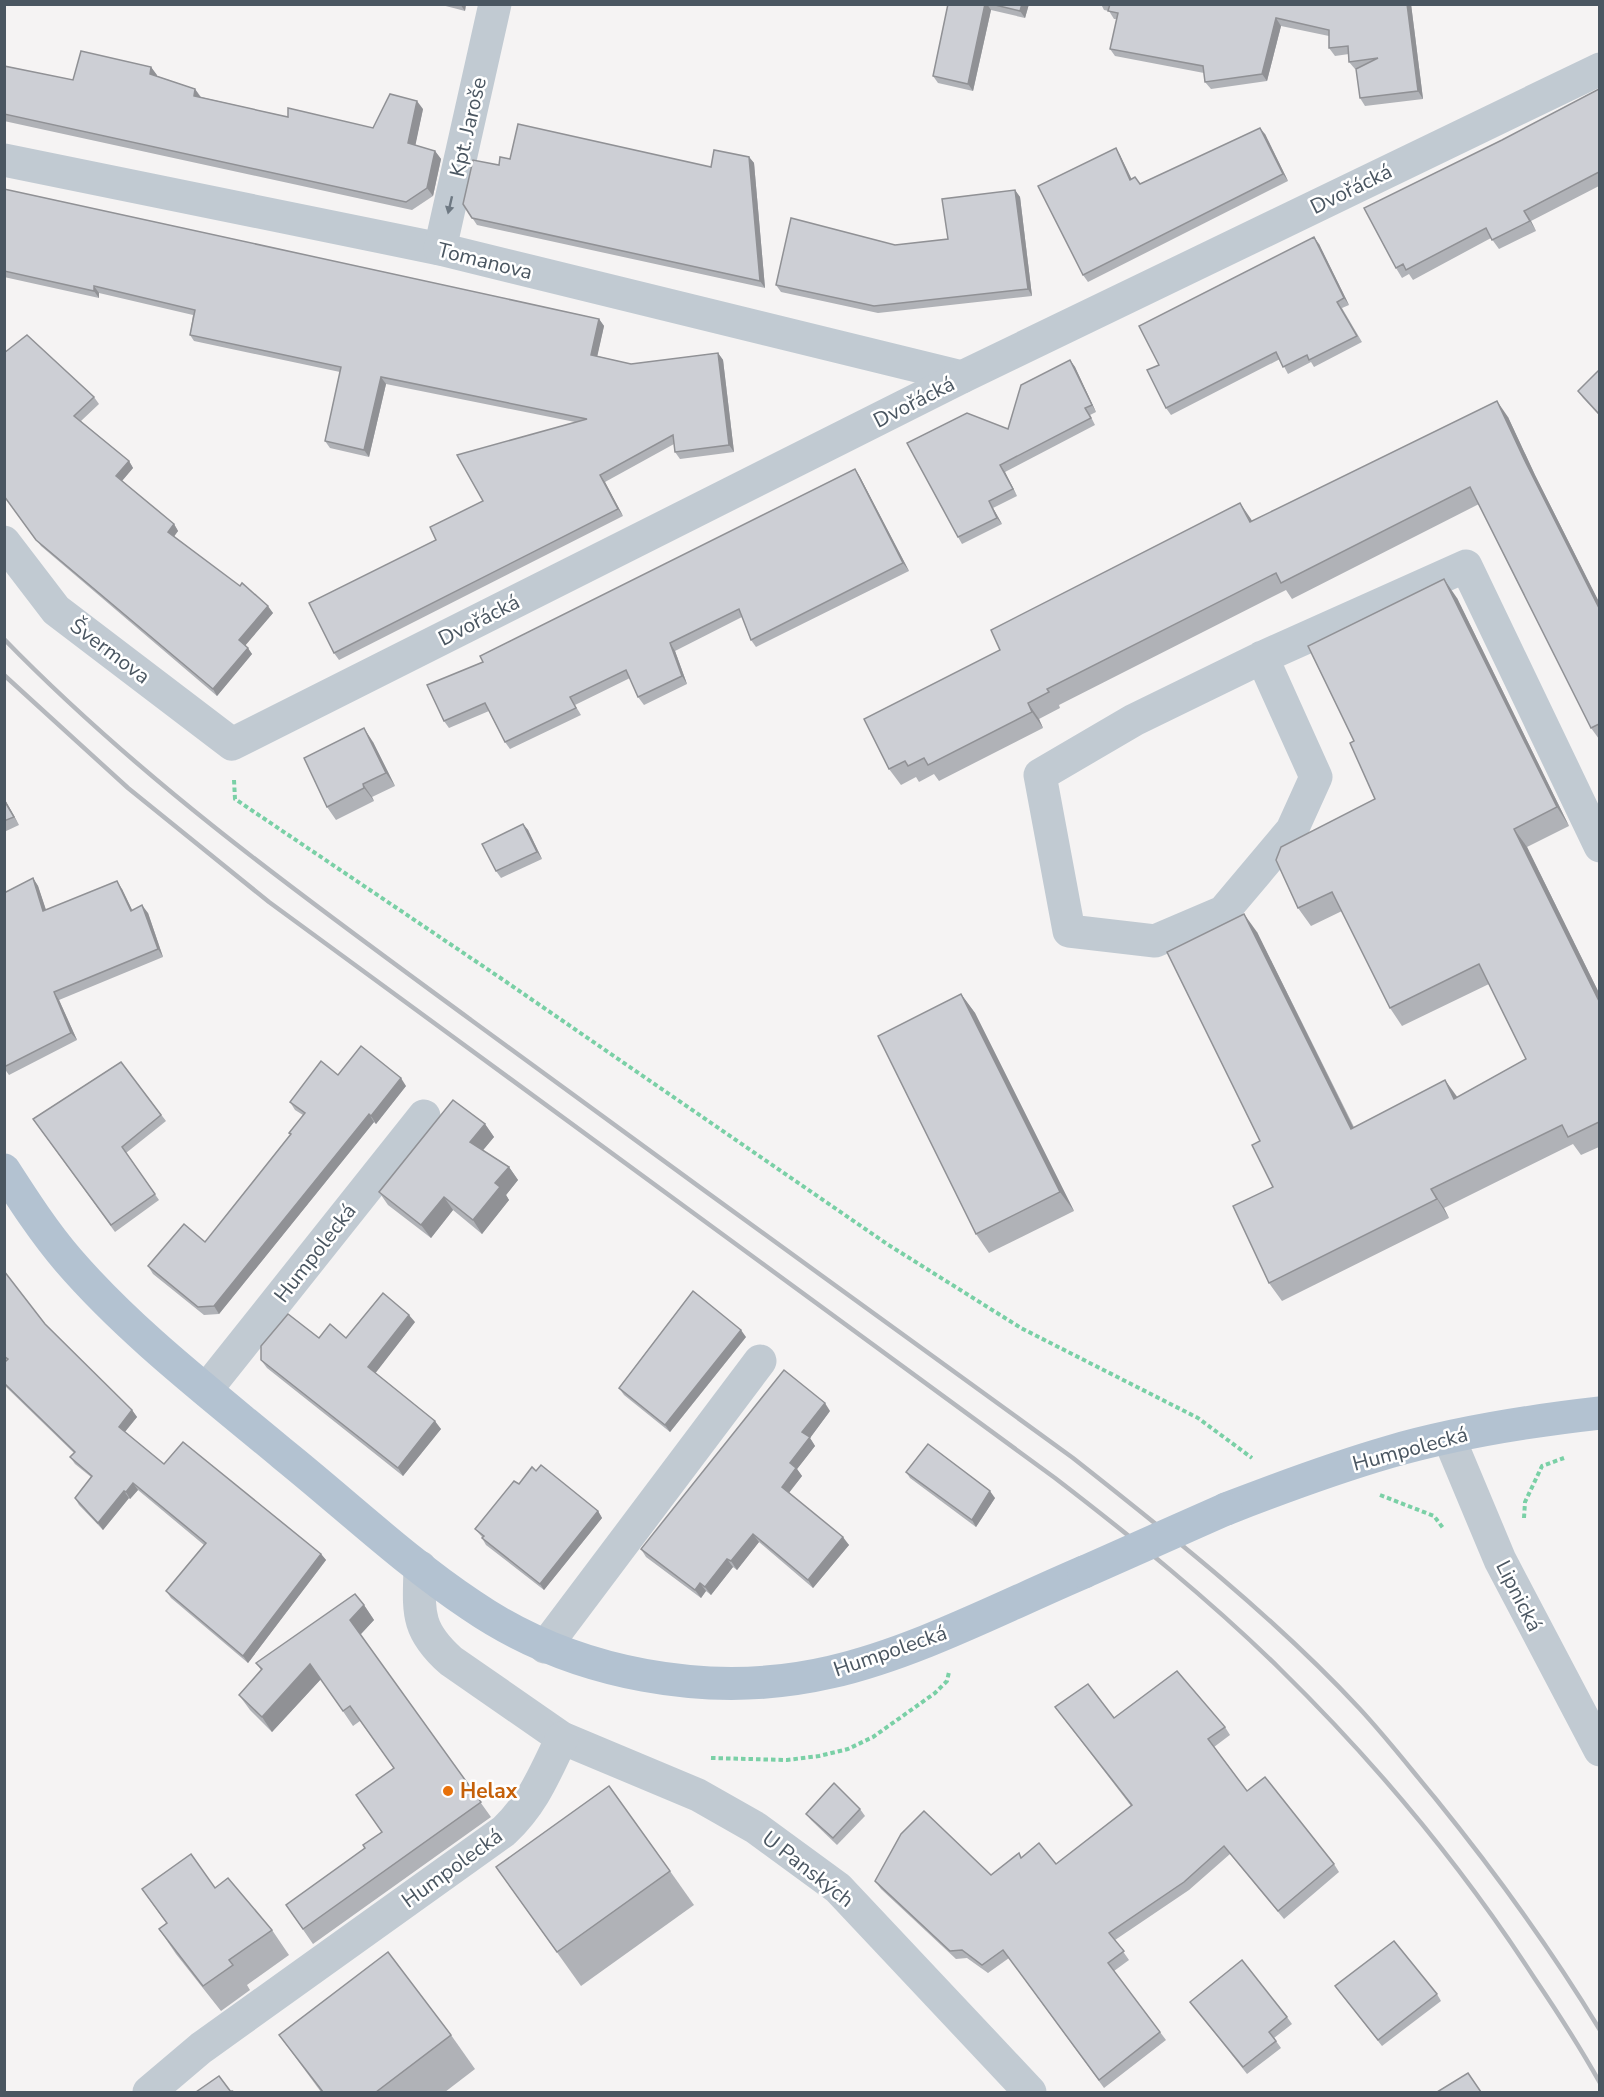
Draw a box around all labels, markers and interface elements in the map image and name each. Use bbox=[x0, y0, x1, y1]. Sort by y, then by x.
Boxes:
street label: Kpt. Jaroše bbox=[443, 74, 493, 180]
street label: Dvořácká bbox=[1305, 157, 1397, 221]
one-way arrow bbox=[445, 196, 454, 215]
street label: Tomanova bbox=[435, 236, 535, 286]
street label: Dvořácká bbox=[869, 370, 959, 434]
street label: Dvořácká bbox=[434, 588, 524, 652]
street label: Švermova bbox=[64, 612, 156, 690]
street label: Humpolecká bbox=[268, 1198, 362, 1308]
street label: Humpolecká bbox=[1349, 1420, 1471, 1478]
street label: Lipnická bbox=[1489, 1556, 1549, 1636]
street label: Humpolecká bbox=[830, 1619, 950, 1683]
place label: Helax bbox=[460, 1777, 518, 1805]
marker: Helax bbox=[441, 1784, 455, 1798]
street label: Humpolecká bbox=[396, 1822, 508, 1914]
street label: U Panských bbox=[756, 1824, 860, 1914]

